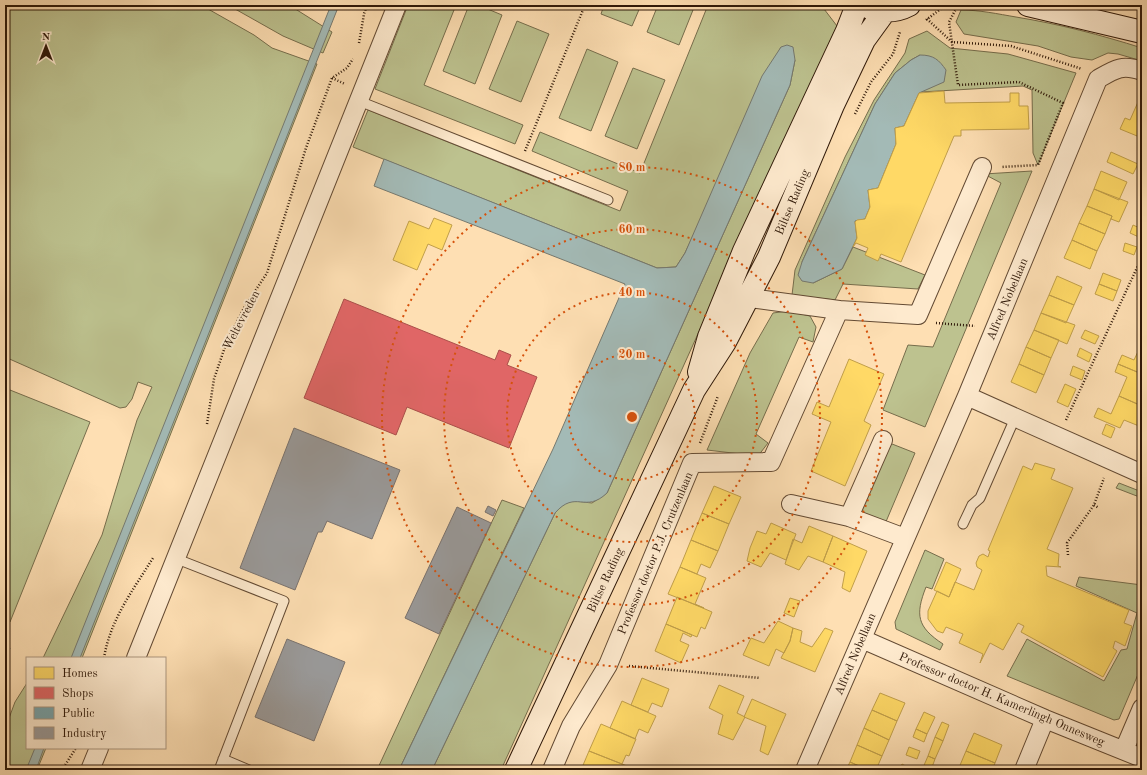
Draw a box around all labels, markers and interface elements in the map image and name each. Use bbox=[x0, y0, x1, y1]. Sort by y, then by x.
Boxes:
north arrow bbox=[26, 26, 66, 66]
text: N bbox=[42, 32, 51, 43]
text: 80 m bbox=[619, 162, 646, 174]
street label: Biltse Rading bbox=[774, 167, 812, 237]
text: 60 m bbox=[619, 224, 646, 236]
street label: Alfred Nobellaan bbox=[985, 256, 1031, 342]
text: 40 m bbox=[619, 287, 646, 299]
street label: Weltevreden bbox=[221, 288, 263, 352]
text: 20 m bbox=[619, 349, 646, 361]
centre of rings bbox=[625, 410, 639, 424]
street label: Professor doctor P.J. Crutzenlaan bbox=[616, 470, 696, 636]
street label: Biltse Rading bbox=[586, 546, 626, 615]
street label: Alfred Nobellaan bbox=[833, 611, 879, 697]
street label: Professor doctor H. Kamerlingh Onnesweg bbox=[897, 651, 1107, 749]
legend bbox=[26, 657, 166, 749]
text: Homes bbox=[62, 668, 98, 680]
text: Shops bbox=[62, 688, 93, 700]
text: Public bbox=[62, 708, 94, 720]
text: Industry bbox=[62, 728, 107, 740]

